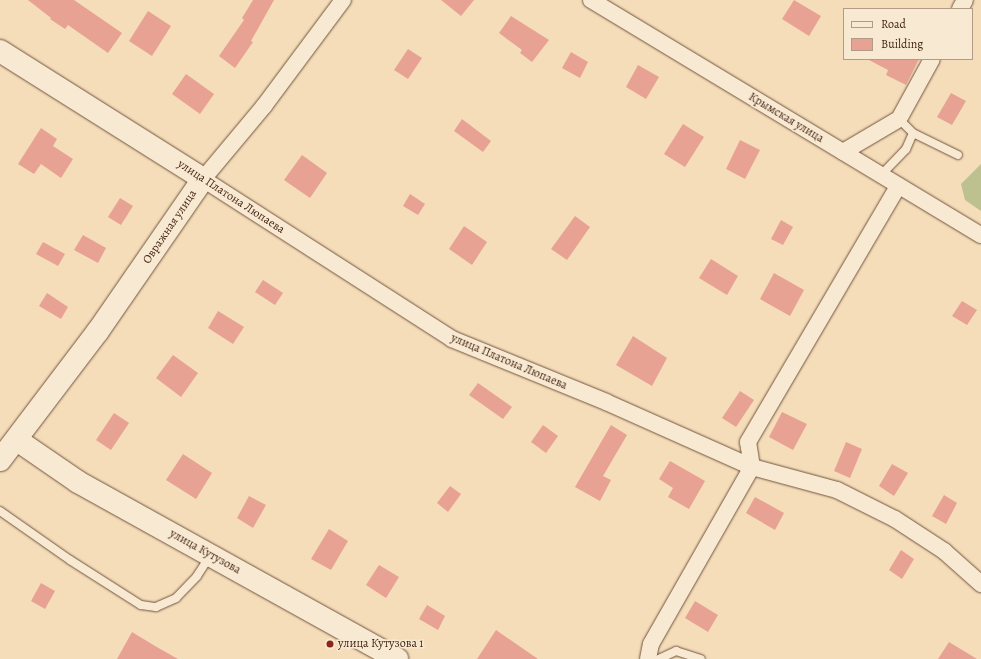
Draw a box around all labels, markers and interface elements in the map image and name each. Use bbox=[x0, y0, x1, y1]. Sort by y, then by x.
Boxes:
legend bbox=[843, 8, 973, 60]
text: Road bbox=[881, 16, 906, 32]
text: Building bbox=[881, 36, 923, 52]
street label: Крымская улица bbox=[746, 90, 826, 146]
street label: улица Платона Люпаева bbox=[175, 157, 287, 237]
street label: Овражная улица bbox=[140, 187, 200, 267]
street label: улица Платона Люпаева bbox=[449, 331, 569, 393]
street label: улица Кутузова bbox=[167, 527, 243, 577]
place label: улица Кутузова 1 bbox=[338, 637, 423, 651]
marker: улица Кутузова 1 bbox=[325, 639, 335, 649]

